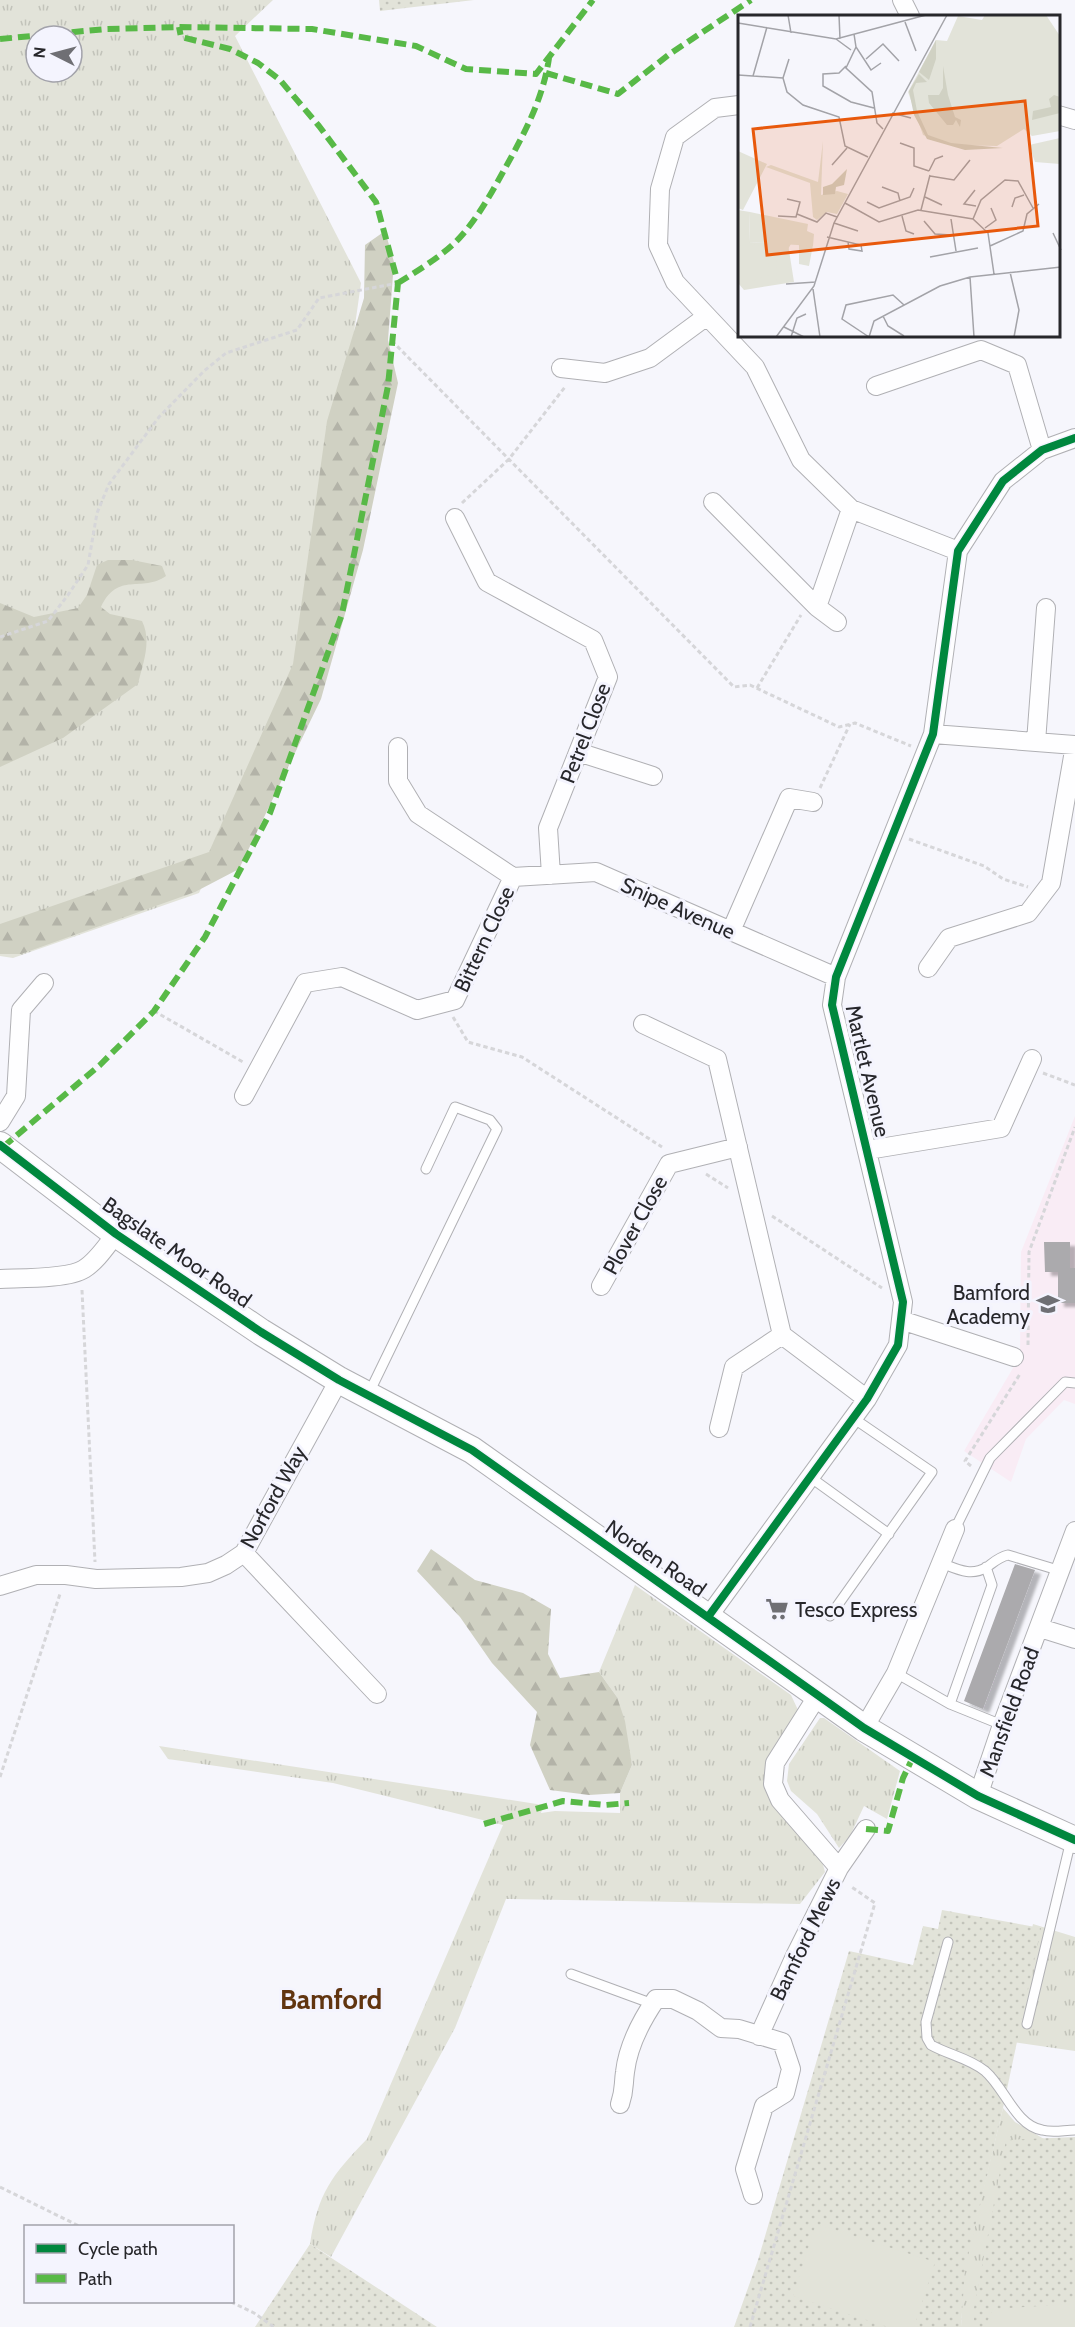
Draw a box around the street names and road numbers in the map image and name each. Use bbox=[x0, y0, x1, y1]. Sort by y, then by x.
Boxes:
street label: Petrel Close bbox=[554, 679, 616, 787]
street label: Snipe Avenue bbox=[617, 872, 739, 944]
street label: Bittern Close bbox=[449, 882, 519, 996]
street label: Martlet Avenue bbox=[841, 1003, 895, 1140]
street label: Plover Close bbox=[598, 1171, 673, 1279]
street label: Bagslate Moor Road bbox=[98, 1191, 256, 1313]
street label: Norford Way bbox=[235, 1441, 312, 1552]
street label: Norden Road bbox=[601, 1514, 711, 1602]
street label: Mansfield Road bbox=[974, 1644, 1044, 1780]
street label: Bamford Mews bbox=[765, 1873, 846, 2004]

